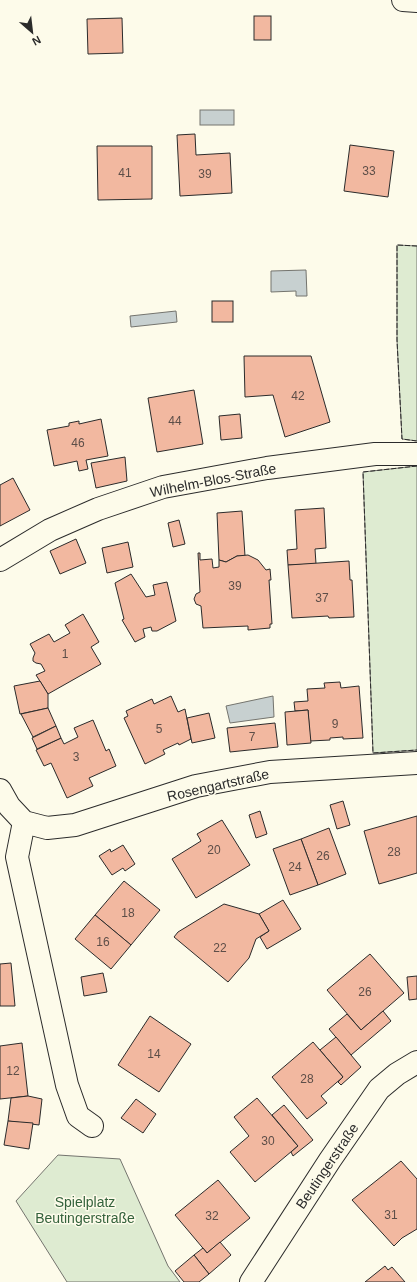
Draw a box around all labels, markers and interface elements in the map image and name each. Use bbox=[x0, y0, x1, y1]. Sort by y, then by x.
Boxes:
north arrow bbox=[12, 12, 52, 52]
text: N bbox=[30, 34, 43, 48]
house number: 33 bbox=[362, 164, 376, 178]
house number: 41 bbox=[118, 166, 132, 180]
house number: 39 bbox=[198, 167, 212, 181]
house number: 42 bbox=[291, 389, 305, 403]
house number: 44 bbox=[168, 414, 182, 428]
house number: 46 bbox=[71, 436, 85, 450]
street label: Wilhelm-Blos-Straße bbox=[148, 460, 278, 500]
house number: 39 bbox=[228, 579, 242, 593]
house number: 37 bbox=[315, 591, 329, 605]
house number: 1 bbox=[62, 647, 69, 661]
house number: 9 bbox=[332, 717, 339, 731]
house number: 5 bbox=[156, 722, 163, 736]
house number: 7 bbox=[249, 730, 256, 744]
house number: 3 bbox=[73, 750, 80, 764]
street label: Rosengartstraße bbox=[165, 765, 271, 805]
house number: 20 bbox=[207, 843, 221, 857]
house number: 28 bbox=[387, 845, 401, 859]
house number: 26 bbox=[316, 849, 330, 863]
house number: 24 bbox=[288, 860, 302, 874]
house number: 18 bbox=[121, 906, 135, 920]
house number: 16 bbox=[96, 935, 110, 949]
house number: 22 bbox=[213, 941, 227, 955]
house number: 26 bbox=[358, 985, 372, 999]
house number: 14 bbox=[147, 1047, 161, 1061]
house number: 12 bbox=[6, 1064, 20, 1078]
house number: 28 bbox=[300, 1072, 314, 1086]
street label: Beutingerstraße bbox=[293, 1120, 362, 1212]
house number: 30 bbox=[261, 1134, 275, 1148]
park label: Spielplatz Beutingerstraße bbox=[35, 1194, 135, 1226]
house number: 31 bbox=[384, 1208, 398, 1222]
house number: 32 bbox=[205, 1209, 219, 1223]

